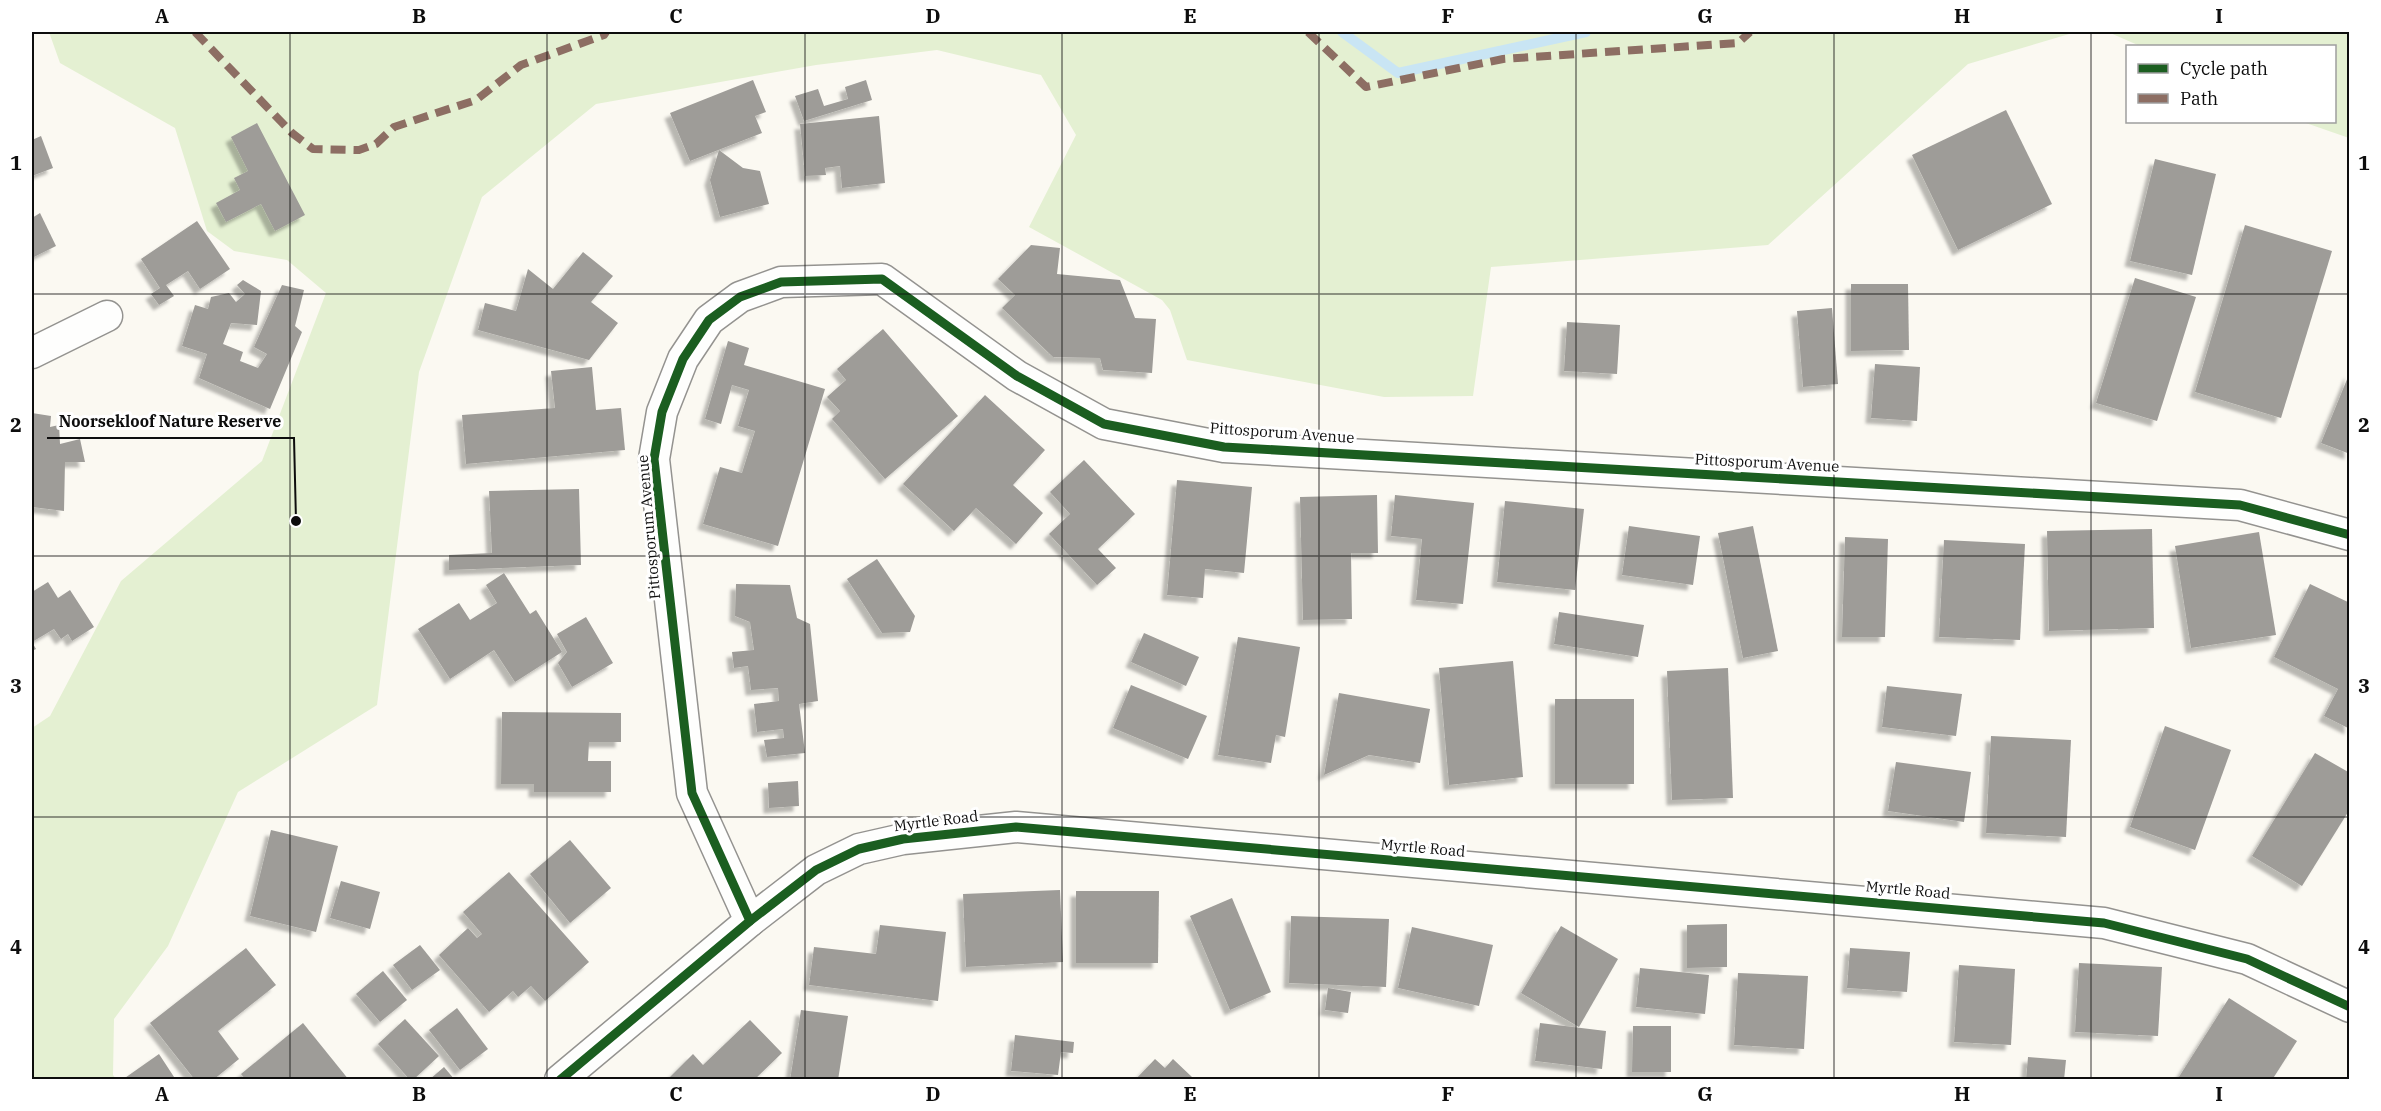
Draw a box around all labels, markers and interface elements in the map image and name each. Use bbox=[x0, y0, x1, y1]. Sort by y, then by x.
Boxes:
text: A bbox=[155, 2, 169, 29]
text: B bbox=[412, 2, 426, 29]
text: C bbox=[669, 2, 683, 29]
text: D bbox=[925, 2, 941, 29]
text: E bbox=[1183, 2, 1197, 29]
text: F bbox=[1442, 2, 1454, 29]
text: G bbox=[1697, 2, 1713, 29]
text: H bbox=[1954, 2, 1970, 29]
text: I bbox=[2215, 2, 2223, 29]
legend bbox=[2126, 45, 2336, 123]
text: Cycle path bbox=[2180, 57, 2268, 80]
text: Path bbox=[2180, 87, 2218, 110]
text: 1 bbox=[10, 149, 22, 176]
text: 1 bbox=[2358, 149, 2370, 176]
callout: Noorsekloof Nature Reserve bbox=[47, 404, 294, 438]
text: 2 bbox=[10, 411, 22, 438]
text: Noorsekloof Nature Reserve bbox=[59, 411, 281, 431]
text: 2 bbox=[2358, 411, 2370, 438]
street label: Pittosporum Avenue bbox=[1209, 418, 1355, 447]
street label: Pittosporum Avenue bbox=[1694, 449, 1840, 476]
street label: Pittosporum Avenue bbox=[633, 454, 664, 600]
text: 3 bbox=[10, 672, 22, 699]
text: 3 bbox=[2358, 672, 2370, 699]
street label: Myrtle Road bbox=[893, 806, 979, 835]
street label: Myrtle Road bbox=[1380, 834, 1466, 861]
street label: Myrtle Road bbox=[1865, 876, 1951, 903]
text: 4 bbox=[10, 933, 22, 960]
text: 4 bbox=[2358, 933, 2370, 960]
text: A bbox=[155, 1080, 169, 1107]
text: B bbox=[412, 1080, 426, 1107]
text: C bbox=[669, 1080, 683, 1107]
text: D bbox=[925, 1080, 941, 1107]
text: E bbox=[1183, 1080, 1197, 1107]
text: F bbox=[1442, 1080, 1454, 1107]
text: G bbox=[1697, 1080, 1713, 1107]
text: H bbox=[1954, 1080, 1970, 1107]
text: I bbox=[2215, 1080, 2223, 1107]

